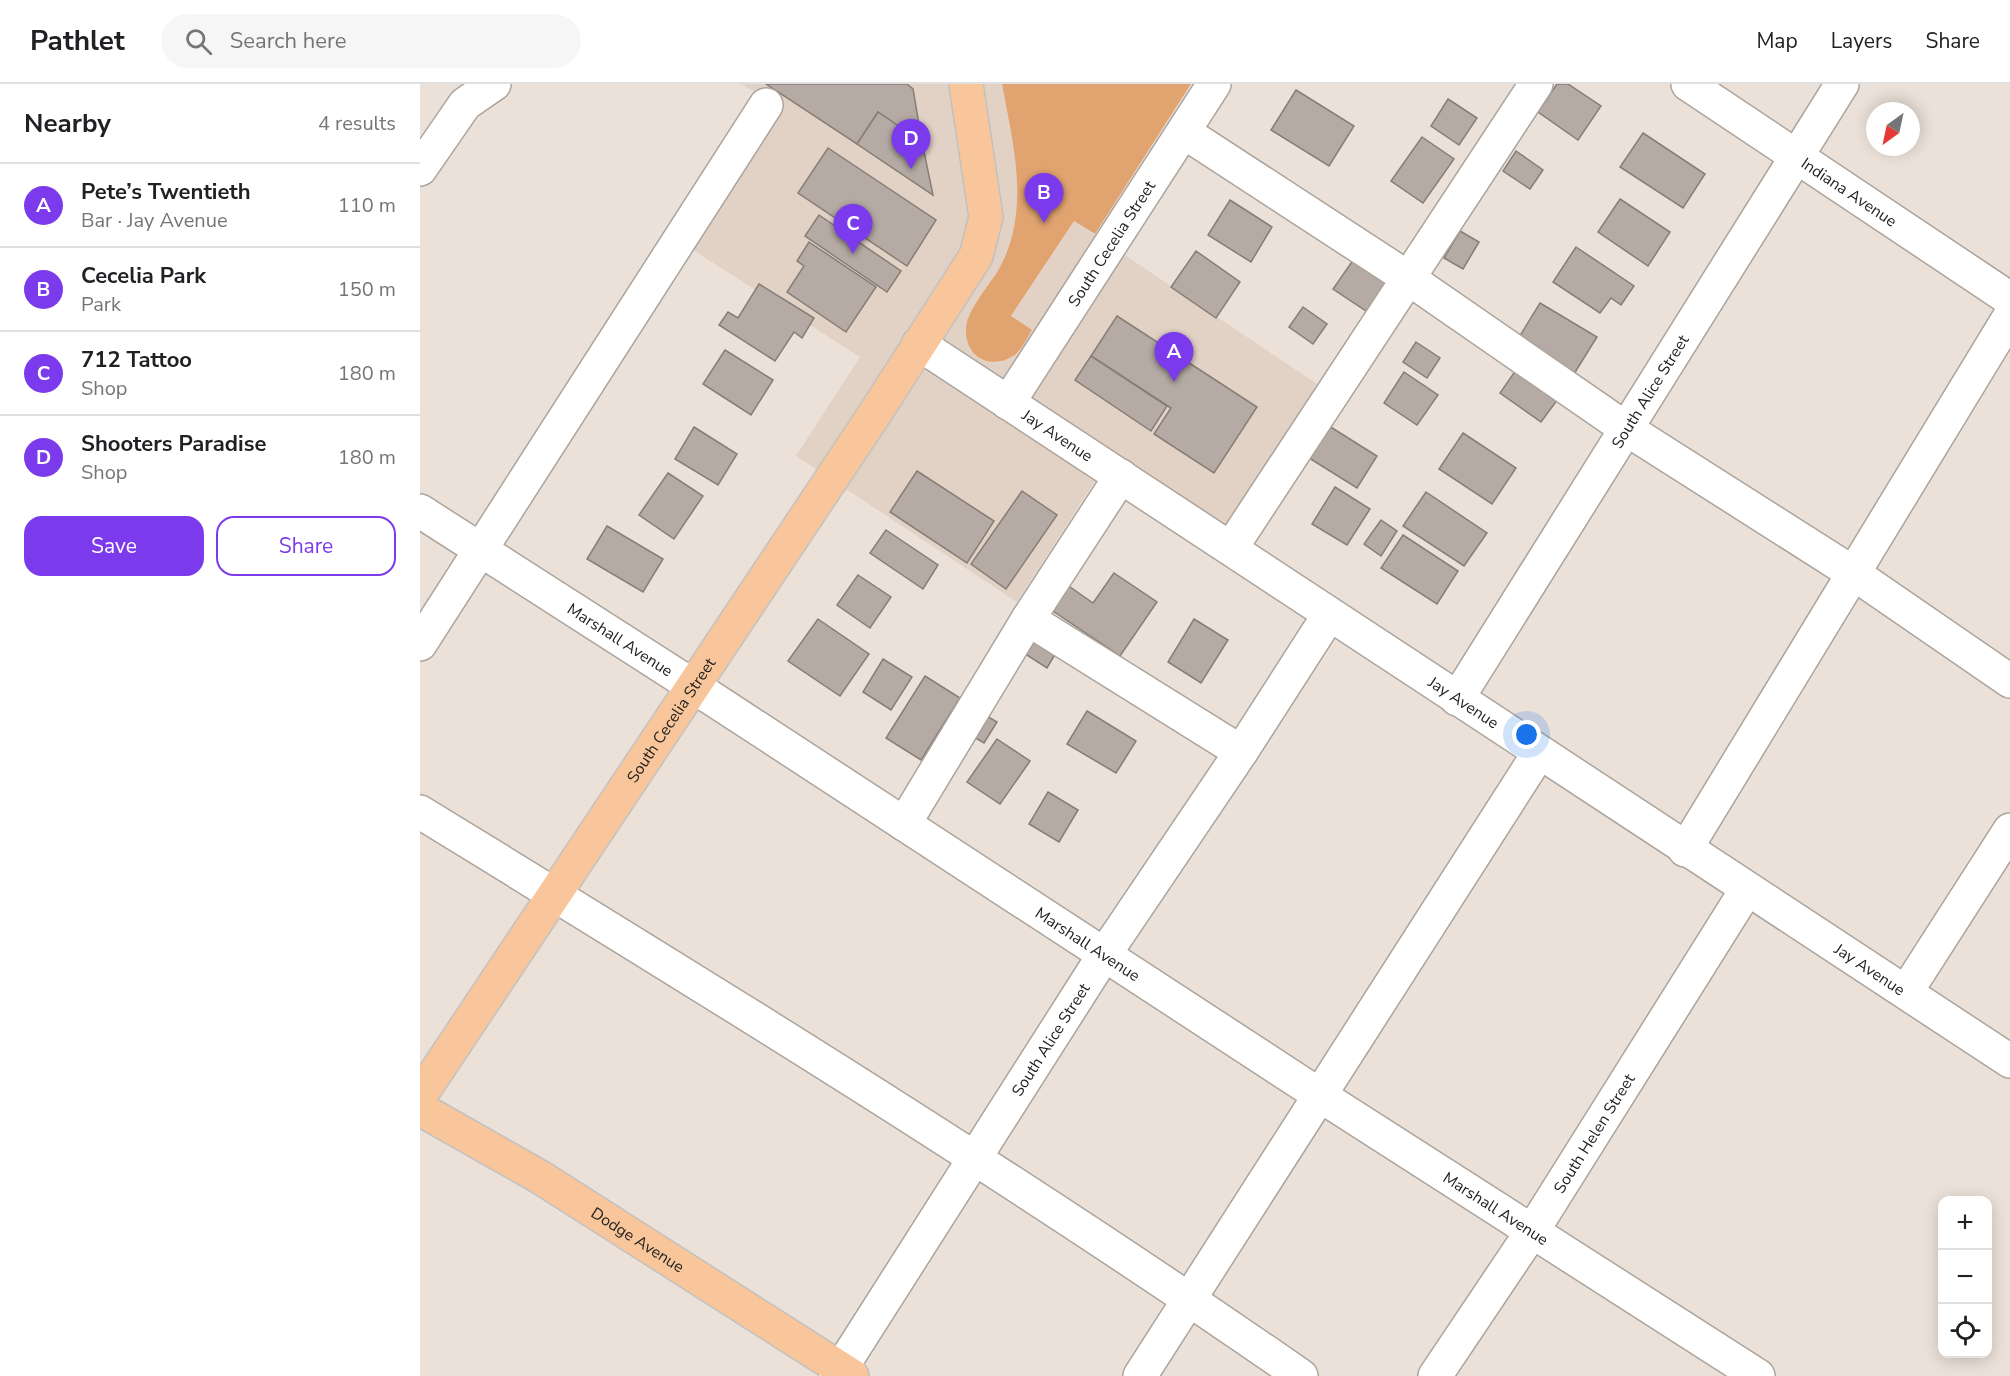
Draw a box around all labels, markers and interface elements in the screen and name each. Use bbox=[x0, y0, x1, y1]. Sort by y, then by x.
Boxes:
search box bbox=[161, 14, 581, 68]
text: Pathlet bbox=[30, 22, 125, 60]
icon: search bbox=[182, 25, 215, 58]
text: Search here bbox=[230, 26, 346, 56]
text: Map bbox=[1756, 27, 1798, 55]
text: Layers bbox=[1831, 27, 1892, 55]
text: Share bbox=[1925, 27, 1980, 55]
north arrow bbox=[1866, 102, 1920, 156]
text: Nearby bbox=[24, 106, 111, 141]
text: 4 results bbox=[318, 110, 396, 137]
pin: D bbox=[892, 120, 930, 169]
street label: Indiana Avenue bbox=[1797, 153, 1901, 233]
pin: B bbox=[1024, 174, 1064, 223]
street label: South Cecelia Street bbox=[1063, 176, 1161, 311]
text: Pete’s Twentieth bbox=[81, 177, 251, 207]
text: A bbox=[36, 192, 51, 219]
text: 110 m bbox=[338, 192, 396, 219]
pin: C bbox=[834, 204, 872, 254]
text: Bar · Jay Avenue bbox=[81, 207, 228, 234]
text: Cecelia Park bbox=[81, 261, 206, 291]
text: B bbox=[37, 276, 50, 303]
text: 150 m bbox=[338, 276, 396, 303]
text: Park bbox=[81, 291, 121, 318]
street label: South Alice Street bbox=[1607, 330, 1695, 453]
pin: A bbox=[1154, 332, 1194, 382]
text: 712 Tattoo bbox=[81, 345, 192, 375]
text: C bbox=[37, 360, 50, 387]
text: 180 m bbox=[338, 360, 396, 387]
text: Shop bbox=[81, 375, 127, 402]
street label: Jay Avenue bbox=[1017, 404, 1097, 467]
text: Shooters Paradise bbox=[81, 429, 266, 459]
text: D bbox=[36, 444, 51, 471]
text: 180 m bbox=[338, 444, 396, 471]
text: Shop bbox=[81, 459, 127, 486]
button: Save bbox=[24, 516, 204, 576]
button: Share bbox=[216, 516, 396, 576]
street label: Marshall Avenue bbox=[563, 598, 677, 682]
street label: South Cecelia Street bbox=[622, 653, 721, 787]
street label: Jay Avenue bbox=[1423, 671, 1503, 734]
your location bbox=[1512, 720, 1541, 749]
street label: Marshall Avenue bbox=[1031, 902, 1144, 987]
street label: Jay Avenue bbox=[1829, 938, 1909, 1001]
street label: South Alice Street bbox=[1007, 979, 1096, 1101]
street label: South Helen Street bbox=[1549, 1069, 1641, 1198]
street label: Marshall Avenue bbox=[1438, 1167, 1552, 1251]
map controls bbox=[1938, 1196, 1992, 1358]
button: + bbox=[1938, 1196, 1992, 1250]
street label: Dodge Avenue bbox=[586, 1202, 688, 1278]
button: − bbox=[1938, 1250, 1992, 1304]
button: locate bbox=[1938, 1304, 1992, 1358]

